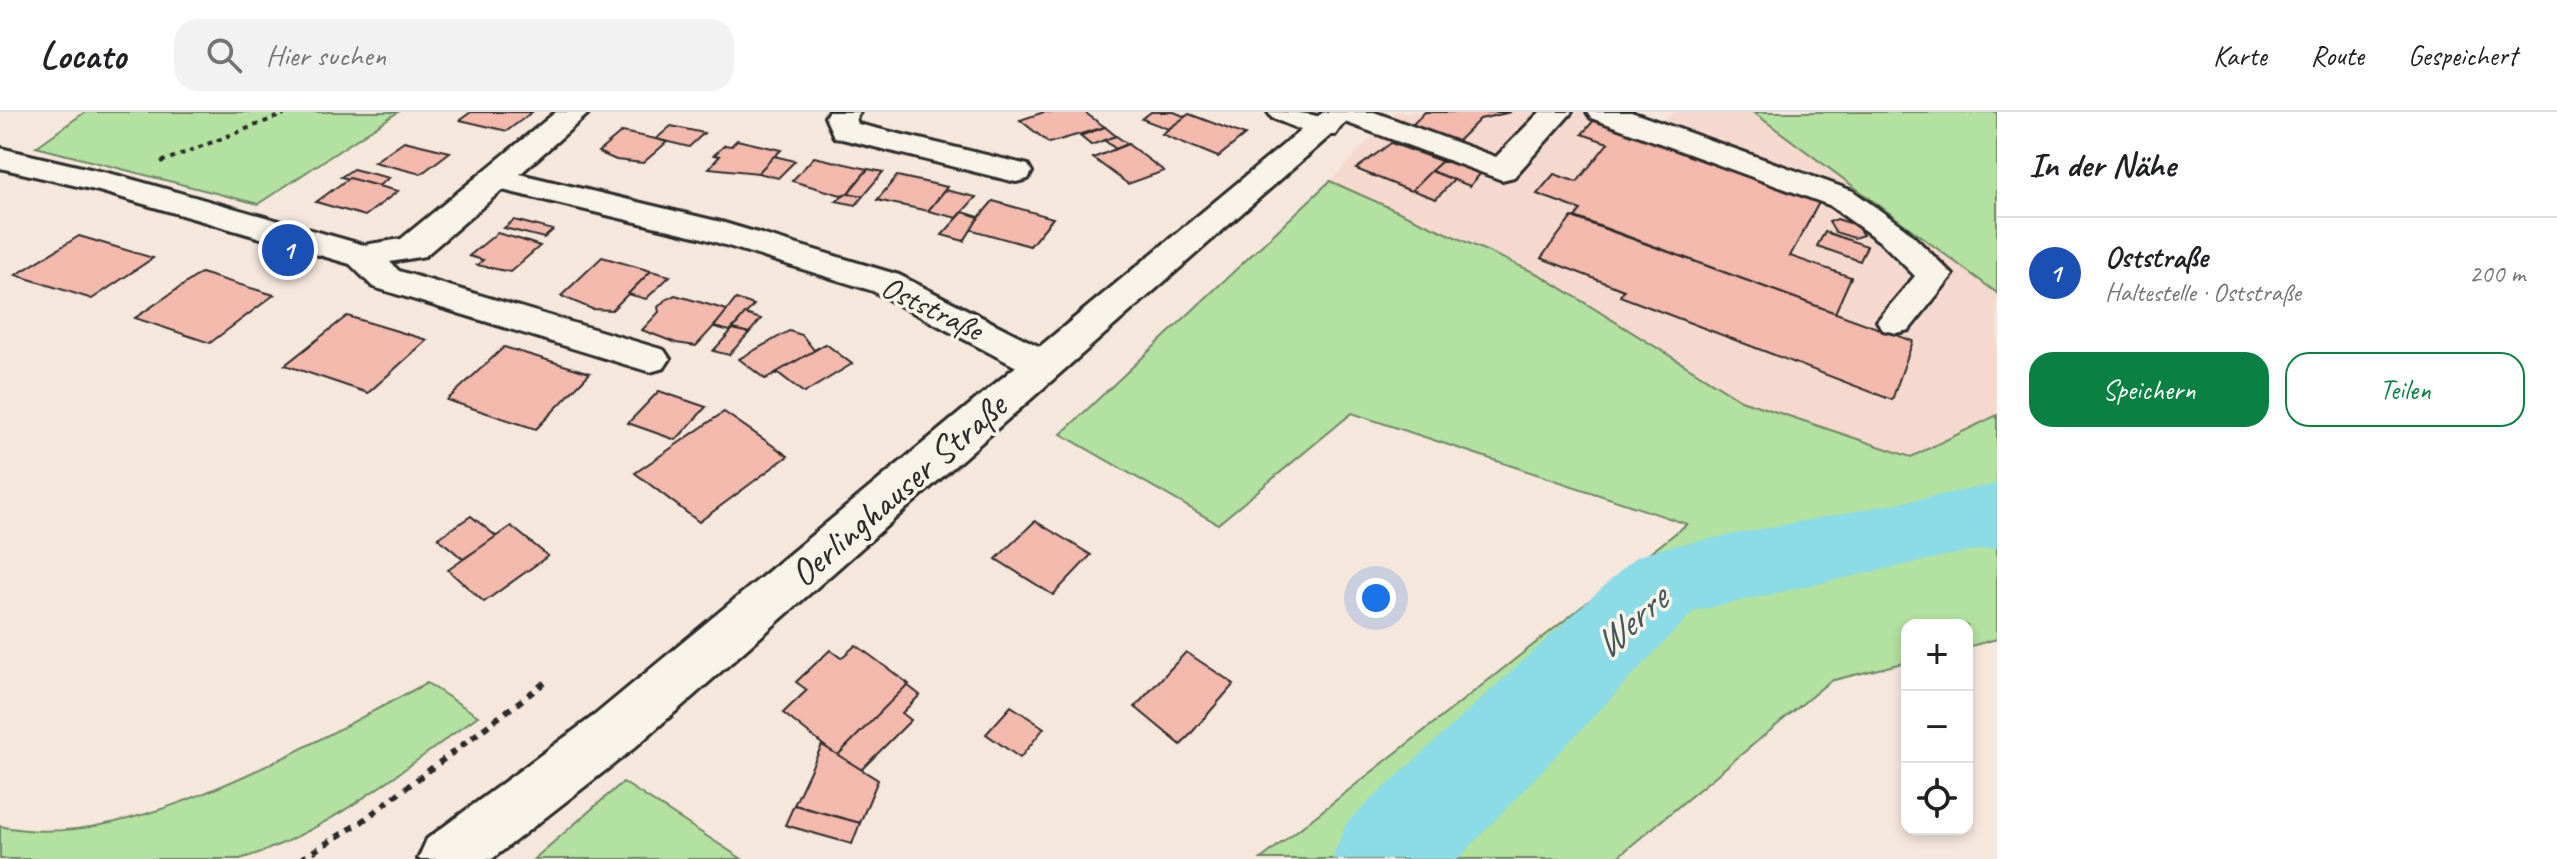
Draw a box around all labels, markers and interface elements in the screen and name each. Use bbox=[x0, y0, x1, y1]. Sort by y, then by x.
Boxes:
search box bbox=[174, 19, 734, 91]
text: Locato bbox=[40, 32, 126, 79]
icon: search bbox=[202, 33, 246, 77]
text: Hier suchen bbox=[266, 36, 386, 74]
text: Karte bbox=[2213, 38, 2267, 73]
text: Route bbox=[2311, 38, 2364, 73]
text: Gespeichert bbox=[2408, 38, 2517, 73]
text: In der Nähe bbox=[2029, 143, 2175, 186]
pin: 1 bbox=[262, 220, 314, 280]
text: Oststraße bbox=[2105, 238, 2207, 276]
text: 1 bbox=[2049, 257, 2061, 290]
text: 200 m bbox=[2469, 257, 2525, 290]
street label: Oststraße bbox=[875, 266, 992, 351]
text: Haltestelle · Oststraße bbox=[2105, 276, 2301, 309]
button: Speichern bbox=[2029, 352, 2269, 427]
button: Teilen bbox=[2285, 352, 2525, 427]
street label: Oerlinghauser Straße bbox=[780, 381, 1018, 597]
water label: Werre bbox=[1582, 571, 1682, 669]
your location bbox=[1356, 578, 1396, 618]
map controls bbox=[1901, 619, 1973, 835]
button: + bbox=[1901, 619, 1973, 691]
button: − bbox=[1901, 691, 1973, 763]
button: locate bbox=[1901, 763, 1973, 835]

